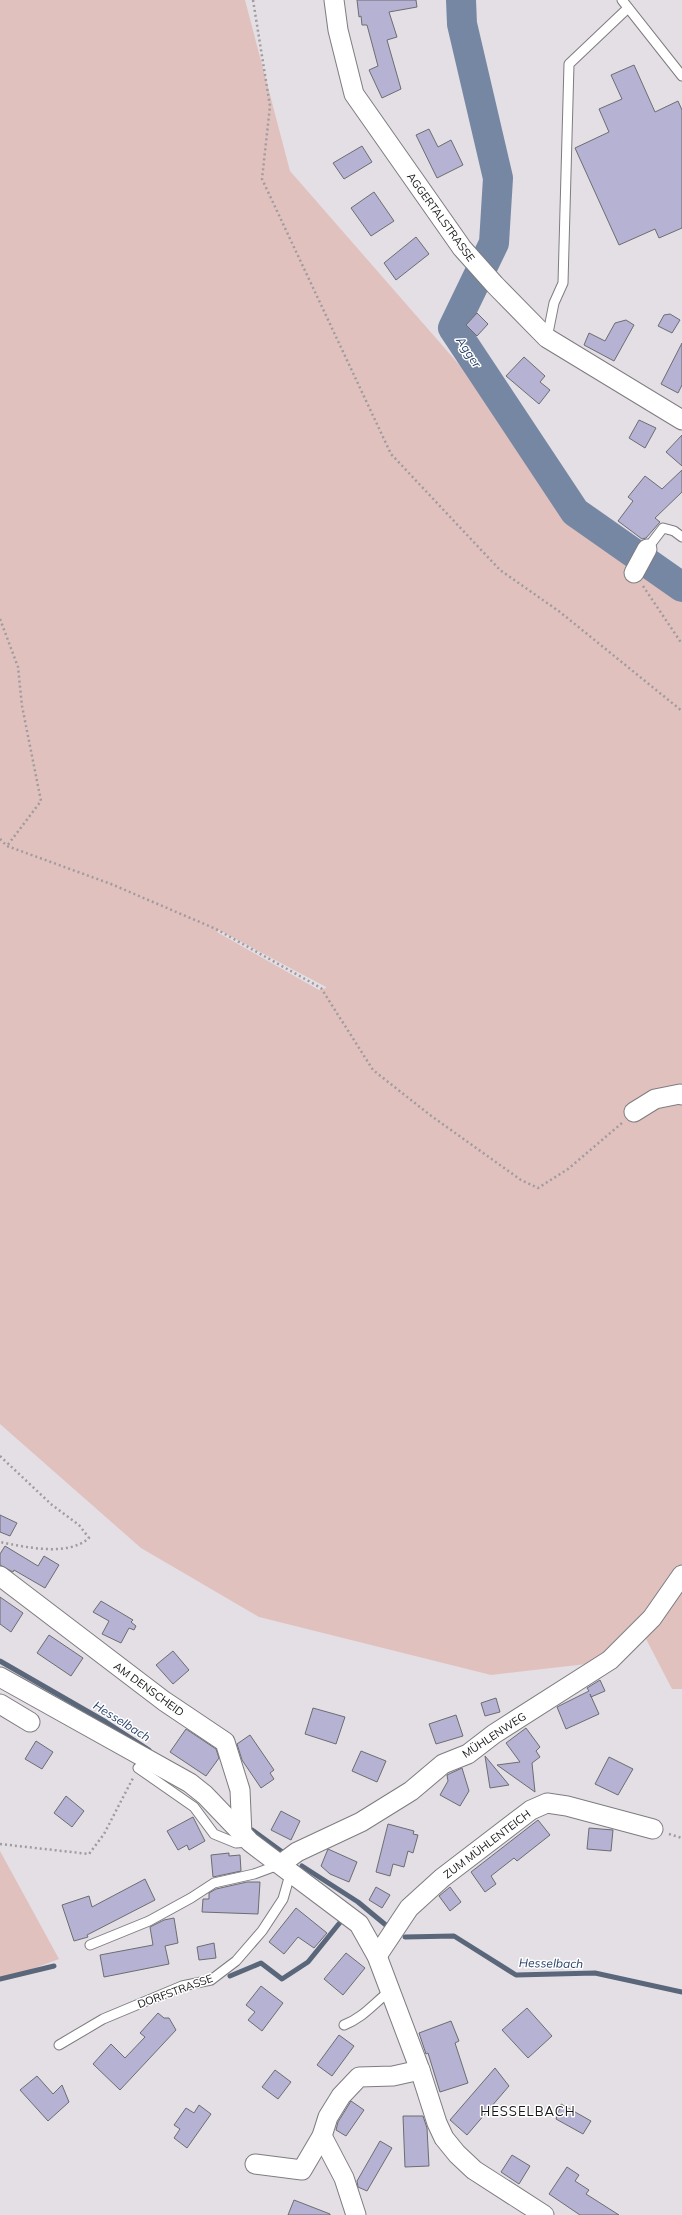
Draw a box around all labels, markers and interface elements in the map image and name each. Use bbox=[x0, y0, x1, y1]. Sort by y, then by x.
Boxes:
street label: AGGERTALSTRASSE bbox=[404, 170, 478, 264]
water label: Agger bbox=[453, 333, 485, 371]
street label: AM DENSCHEID bbox=[111, 1659, 187, 1719]
water label: Hesselbach bbox=[91, 1698, 153, 1744]
street label: MÜHLENWEG bbox=[459, 1709, 529, 1761]
street label: ZUM MÜHLENTEICH bbox=[441, 1807, 533, 1881]
water label: Hesselbach bbox=[519, 1955, 583, 1971]
street label: DORFSTRASSE bbox=[135, 1971, 215, 2011]
district label: HESSELBACH bbox=[480, 2103, 576, 2119]

